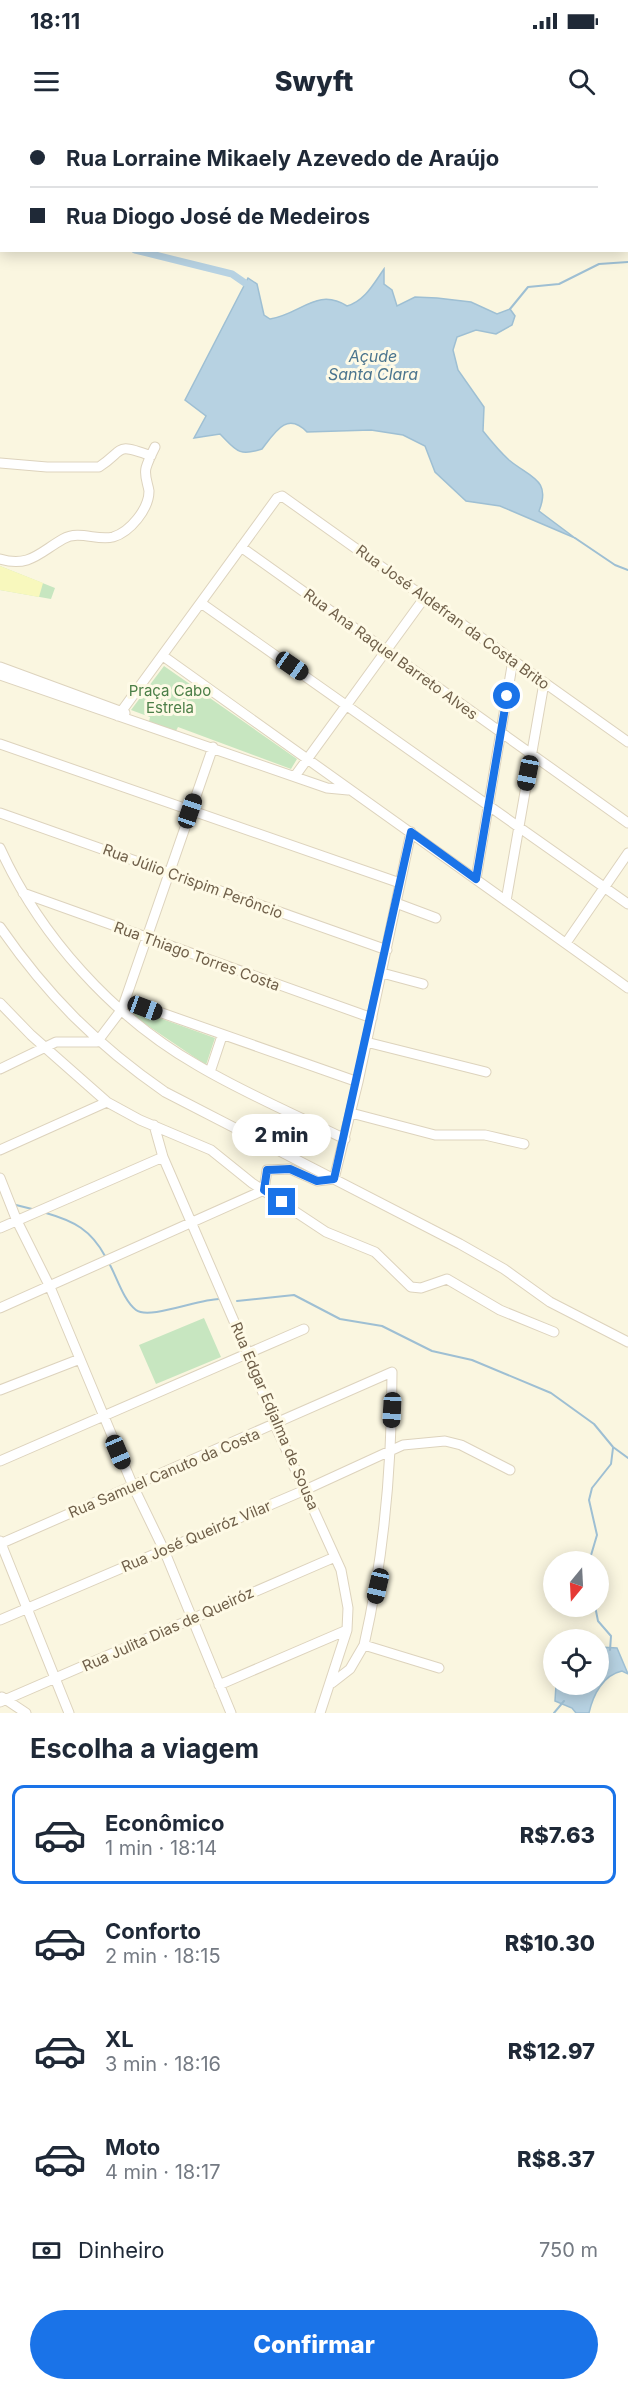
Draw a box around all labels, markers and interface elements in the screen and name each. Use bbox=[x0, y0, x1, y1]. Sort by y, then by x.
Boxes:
text: 18:11 bbox=[30, 8, 80, 34]
icon: menu bbox=[30, 65, 63, 98]
text: Swyft bbox=[275, 65, 353, 98]
icon: search bbox=[565, 65, 598, 98]
text: Rua Lorraine Mikaely Azevedo de Araújo bbox=[66, 145, 499, 171]
text: Rua Diogo José de Medeiros bbox=[66, 203, 370, 229]
water label: Açude Santa Clara bbox=[328, 346, 418, 384]
street label: Rua José Aldefran da Costa Brito bbox=[353, 540, 553, 694]
street label: Rua Ana Raquel Barreto Alves bbox=[300, 584, 482, 724]
car bbox=[272, 648, 312, 684]
park label: Praça Cabo Estrela bbox=[129, 681, 211, 717]
route start bbox=[493, 682, 520, 709]
car bbox=[516, 754, 540, 792]
car bbox=[176, 791, 204, 831]
street label: Rua Júlio Crispim Perôncio bbox=[100, 840, 286, 922]
street label: Rua Thiago Torres Costa bbox=[111, 917, 283, 995]
car bbox=[125, 993, 165, 1023]
callout: 2 min bbox=[232, 1115, 332, 1157]
text: 2 min bbox=[254, 1123, 309, 1147]
route end bbox=[268, 1188, 295, 1215]
street label: Rua Edgar Edjalma de Sousa bbox=[227, 1319, 323, 1513]
car bbox=[382, 1392, 402, 1428]
street label: Rua Samuel Canuto da Costa bbox=[65, 1424, 263, 1522]
car bbox=[103, 1432, 133, 1472]
street label: Rua José Queiróz Vilar bbox=[118, 1496, 274, 1576]
north arrow bbox=[543, 1551, 609, 1617]
map controls bbox=[543, 1551, 609, 1695]
car bbox=[365, 1566, 391, 1606]
street label: Rua Julita Dias de Queiróz bbox=[79, 1583, 257, 1675]
button: locate bbox=[543, 1629, 609, 1695]
text: Escolha a viagem bbox=[30, 1732, 259, 1765]
icon: car bbox=[33, 1808, 87, 1862]
text: Econômico bbox=[105, 1810, 224, 1836]
text: R$7.63 bbox=[520, 1822, 595, 1848]
text: 1 min · 18:14 bbox=[105, 1836, 217, 1860]
icon: car bbox=[33, 1916, 87, 1970]
text: Conforto bbox=[105, 1918, 201, 1944]
text: R$10.30 bbox=[505, 1930, 595, 1956]
text: 2 min · 18:15 bbox=[105, 1944, 221, 1968]
icon: car bbox=[33, 2024, 87, 2078]
text: XL bbox=[105, 2026, 134, 2052]
text: R$12.97 bbox=[508, 2038, 595, 2064]
text: 3 min · 18:16 bbox=[105, 2052, 221, 2076]
icon: car bbox=[33, 2132, 87, 2186]
text: Moto bbox=[105, 2134, 160, 2160]
text: R$8.37 bbox=[517, 2146, 595, 2172]
text: 4 min · 18:17 bbox=[105, 2160, 220, 2184]
icon: cash bbox=[30, 2234, 63, 2267]
text: Dinheiro bbox=[78, 2237, 164, 2263]
text: 750 m bbox=[539, 2238, 598, 2262]
button: Confirmar bbox=[30, 2310, 598, 2379]

